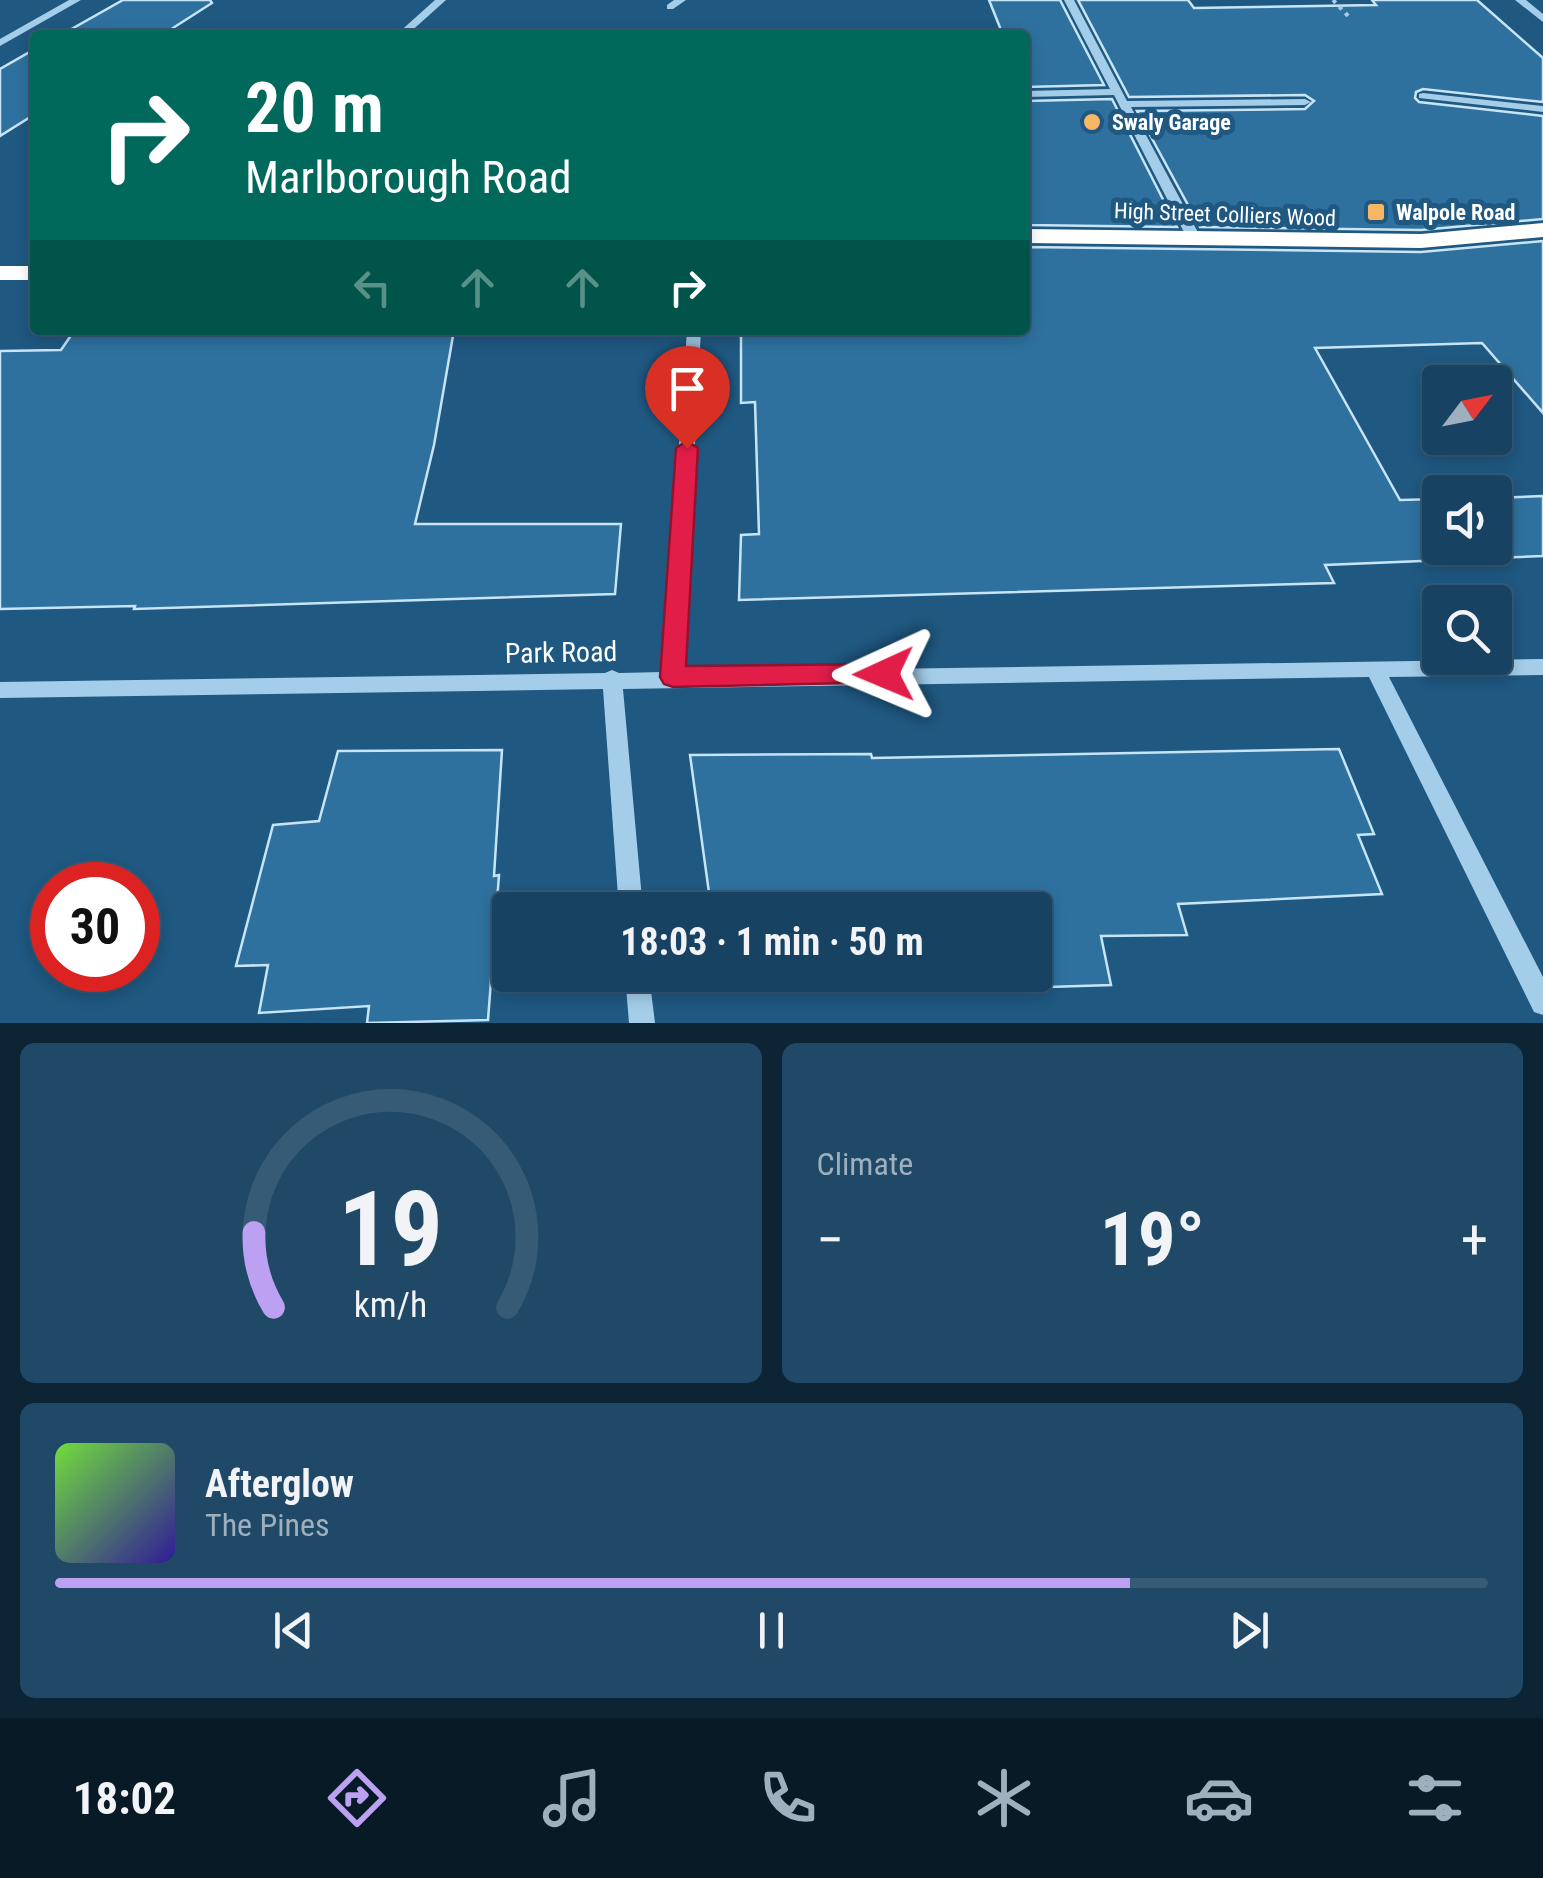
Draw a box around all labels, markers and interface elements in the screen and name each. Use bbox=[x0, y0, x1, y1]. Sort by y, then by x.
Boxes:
text: 20 m bbox=[245, 67, 384, 149]
icon: right bbox=[80, 70, 210, 200]
place label: Swaly Garage bbox=[1112, 110, 1231, 135]
marker: Swaly Garage bbox=[1081, 111, 1103, 133]
text: Marlborough Road bbox=[245, 151, 572, 204]
street label: High Street Colliers Wood bbox=[1114, 198, 1336, 231]
place label: Walpole Road bbox=[1396, 200, 1515, 225]
marker: Walpole Road bbox=[1365, 201, 1387, 223]
icon: left bbox=[345, 260, 400, 315]
icon: ahead bbox=[450, 260, 505, 315]
icon: ahead bbox=[555, 260, 610, 315]
icon: right bbox=[660, 260, 715, 315]
pin bbox=[645, 346, 730, 449]
icon: arrive bbox=[660, 361, 715, 416]
north arrow bbox=[1422, 365, 1512, 455]
map controls bbox=[1422, 365, 1512, 675]
button: sound bbox=[1422, 475, 1512, 565]
button: search bbox=[1422, 585, 1512, 675]
position arrow bbox=[832, 622, 936, 726]
street label: Park Road bbox=[504, 635, 618, 670]
speed limit sign: 30 bbox=[30, 862, 160, 992]
text: 18:03 · 1 min · 50 m bbox=[620, 920, 924, 964]
text: Climate bbox=[817, 1145, 913, 1183]
text: 19 bbox=[338, 1169, 443, 1290]
text: 19° bbox=[1100, 1195, 1205, 1283]
text: − bbox=[817, 1208, 844, 1272]
text: + bbox=[1461, 1208, 1488, 1272]
text: km/h bbox=[354, 1284, 428, 1326]
text: Afterglow bbox=[205, 1462, 354, 1506]
text: The Pines bbox=[205, 1506, 330, 1544]
icon: previous bbox=[266, 1603, 321, 1658]
icon: pause bbox=[744, 1603, 799, 1658]
icon: next bbox=[1222, 1603, 1277, 1658]
icon: directions bbox=[322, 1763, 392, 1833]
icon: music bbox=[537, 1763, 607, 1833]
icon: phone bbox=[753, 1763, 823, 1833]
icon: climate bbox=[969, 1763, 1039, 1833]
icon: car bbox=[1184, 1763, 1254, 1833]
icon: filters bbox=[1400, 1763, 1470, 1833]
text: 18:02 bbox=[73, 1772, 176, 1825]

